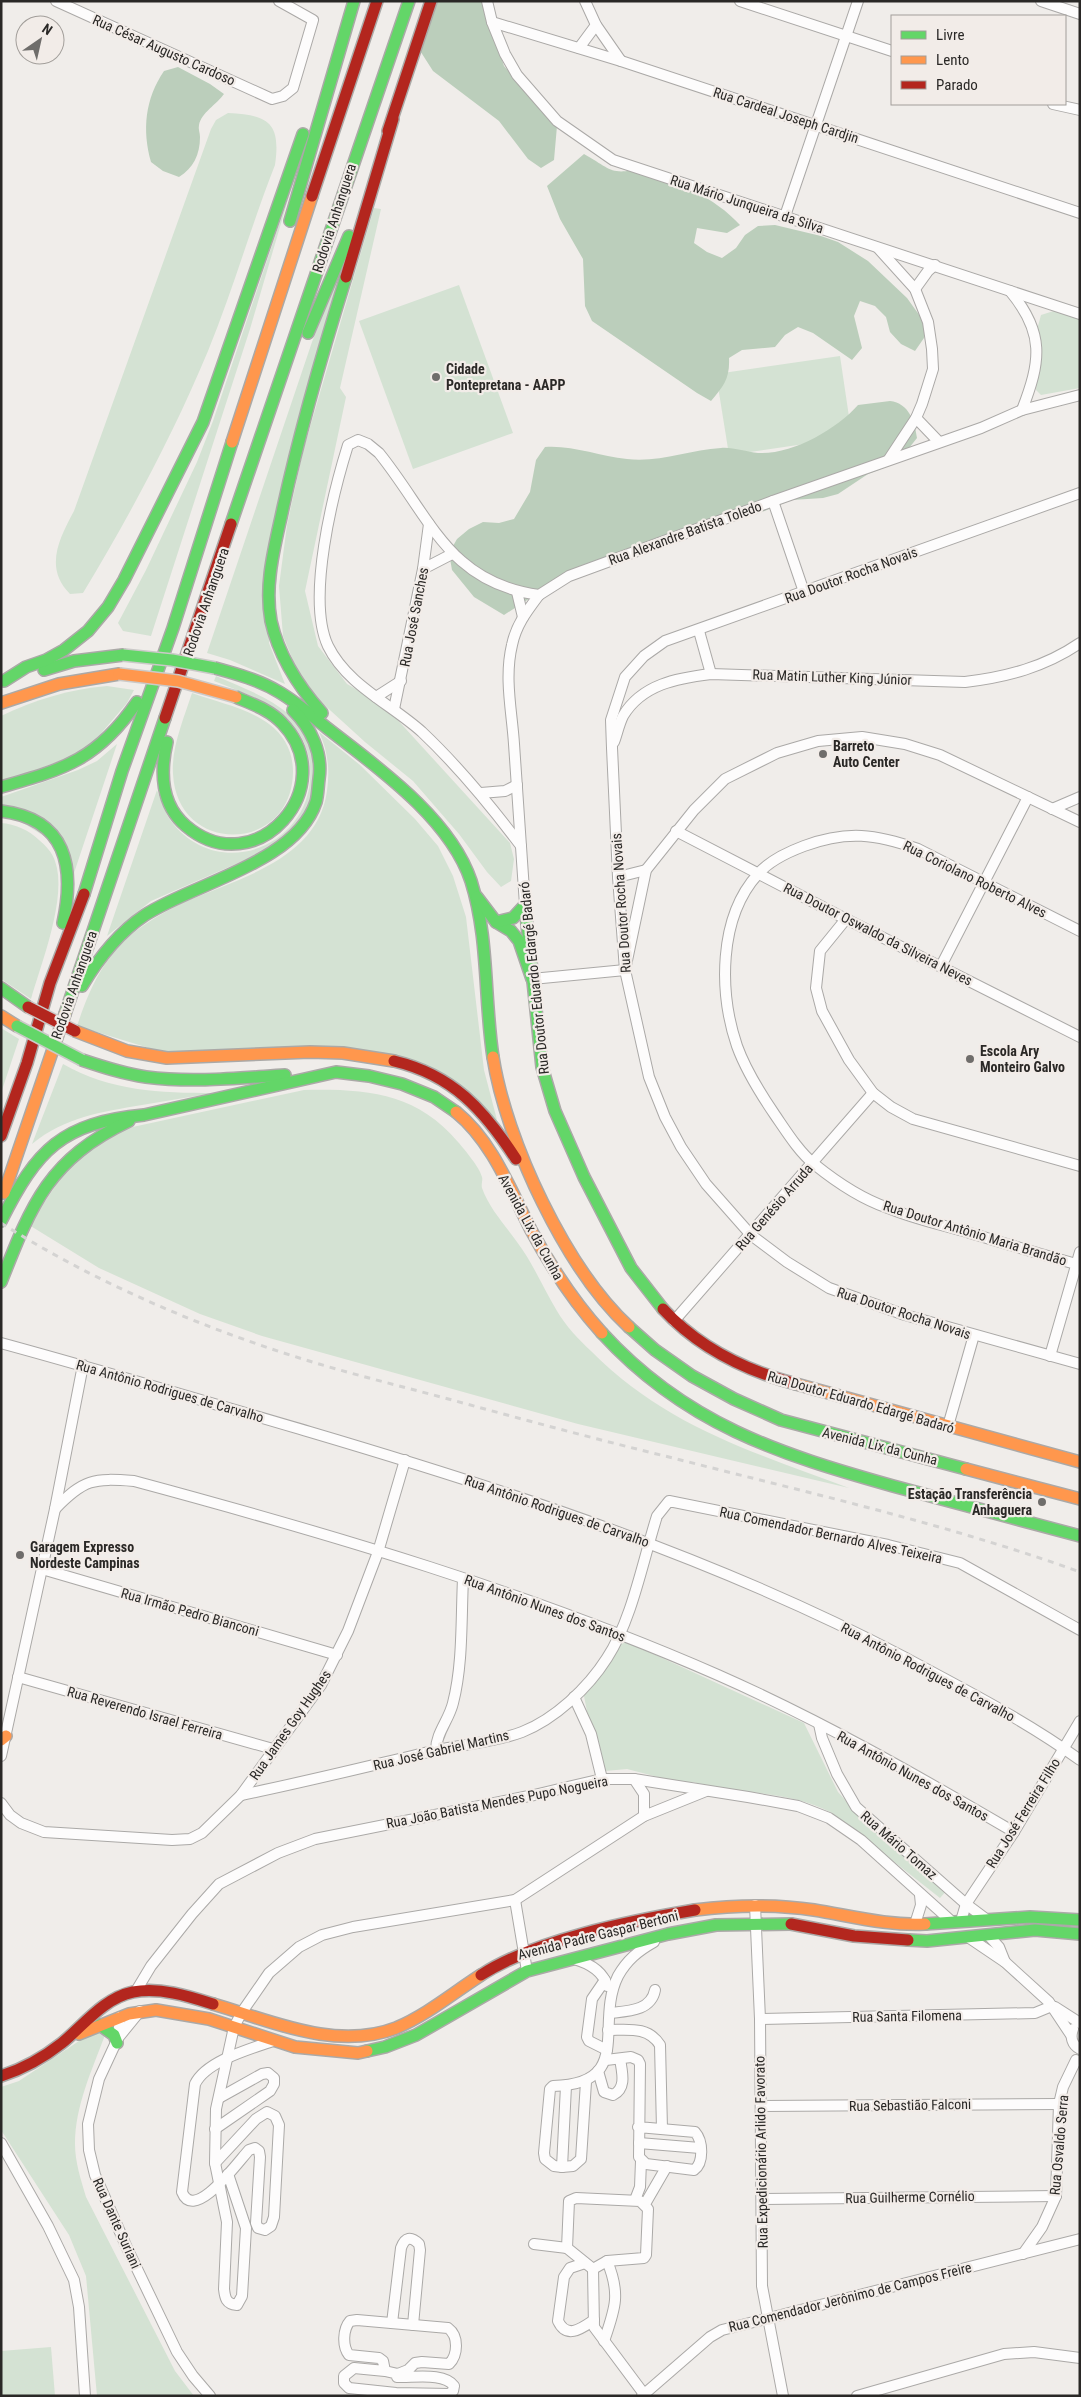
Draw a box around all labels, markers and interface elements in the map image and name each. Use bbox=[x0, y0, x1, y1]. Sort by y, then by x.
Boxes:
street label: Rua César Augusto Cardoso bbox=[90, 11, 238, 89]
north arrow bbox=[15, 15, 65, 65]
legend bbox=[891, 15, 1066, 105]
text: N bbox=[39, 20, 55, 38]
text: Livre bbox=[936, 26, 964, 44]
text: Lento bbox=[936, 51, 969, 69]
text: Parado bbox=[936, 76, 978, 94]
street label: Rua Cardeal Joseph Cardjin bbox=[711, 84, 861, 146]
street label: Rodovia Anhanguera bbox=[309, 162, 359, 274]
street label: Rua Mário Junqueira da Silva bbox=[668, 172, 826, 236]
place label: Cidade Pontepretana - AAPP bbox=[446, 361, 565, 393]
marker: Cidade Pontepretana - AAPP bbox=[430, 371, 442, 383]
street label: Rua Alexandre Batista Toledo bbox=[606, 498, 764, 568]
street label: Rua Doutor Rocha Novais bbox=[783, 544, 919, 606]
street label: Rodovia Anhanguera bbox=[180, 546, 232, 658]
street label: Rua José Sanches bbox=[397, 566, 431, 668]
street label: Rua Matin Luther King Júnior bbox=[752, 666, 912, 688]
place label: Barreto Auto Center bbox=[833, 738, 900, 770]
marker: Barreto Auto Center bbox=[817, 748, 829, 760]
street label: Rua Doutor Rocha Novais bbox=[608, 833, 634, 973]
street label: Rua Coriolano Roberto Alves bbox=[901, 837, 1049, 921]
street label: Rua Doutor Oswaldo da Silveira Neves bbox=[781, 879, 975, 989]
street label: Rua Doutor Eduardo Edargé Badaró bbox=[516, 881, 552, 1075]
street label: Rodovia Anhanguera bbox=[48, 929, 100, 1041]
place label: Escola Ary Monteiro Galvo bbox=[980, 1043, 1065, 1075]
marker: Escola Ary Monteiro Galvo bbox=[964, 1053, 976, 1065]
street label: Rua Genésio Arruda bbox=[732, 1161, 816, 1253]
street label: Avenida Lix da Cunha bbox=[495, 1171, 567, 1283]
street label: Rua Doutor Antônio Maria Brandão bbox=[881, 1197, 1069, 1269]
street label: Rua Doutor Rocha Novais bbox=[835, 1284, 973, 1342]
street label: Rua Antônio Rodrigues de Carvalho bbox=[74, 1357, 266, 1425]
street label: Rua Doutor Eduardo Edargé Badaró bbox=[766, 1368, 956, 1436]
street label: Avenida Lix da Cunha bbox=[821, 1424, 939, 1468]
street label: Rua Antônio Rodrigues de Carvalho bbox=[463, 1472, 651, 1550]
place label: Estação Transferência Anhaguera bbox=[908, 1486, 1032, 1518]
marker: Estação Transferência Anhaguera bbox=[1036, 1496, 1048, 1508]
street label: Rua Comendador Bernardo Alves Teixeira bbox=[718, 1504, 944, 1566]
place label: Garagem Expresso Nordeste Campinas bbox=[30, 1539, 140, 1571]
marker: Garagem Expresso Nordeste Campinas bbox=[14, 1549, 26, 1561]
street label: Rua Antônio Nunes dos Santos bbox=[462, 1571, 628, 1645]
street label: Rua Irmão Pedro Bianconi bbox=[119, 1585, 261, 1639]
street label: Rua Antônio Rodrigues de Carvalho bbox=[838, 1619, 1018, 1725]
street label: Rua James Goy Hughes bbox=[246, 1667, 334, 1783]
street label: Rua Reverendo Israel Ferreira bbox=[66, 1683, 224, 1743]
street label: Rua José Gabriel Martins bbox=[372, 1727, 510, 1773]
street label: Rua Antônio Nunes dos Santos bbox=[835, 1728, 991, 1824]
street label: Rua José Ferreira Filho bbox=[983, 1755, 1063, 1871]
street label: Rua João Batista Mendes Pupo Nogueira bbox=[385, 1773, 609, 1831]
street label: Rua Mário Tomaz bbox=[858, 1808, 940, 1882]
street label: Avenida Padre Gaspar Bertoni bbox=[516, 1907, 680, 1963]
street label: Rua Santa Filomena bbox=[852, 2007, 962, 2025]
street label: Rua Expedicionário Arlido Favorato bbox=[751, 2056, 771, 2248]
street label: Rua Osvaldo Serra bbox=[1047, 2094, 1071, 2196]
street label: Rua Sebastião Falconi bbox=[849, 2096, 971, 2114]
street label: Rua Dante Suriani bbox=[90, 2175, 144, 2271]
street label: Rua Guilherme Cornélio bbox=[845, 2188, 975, 2206]
street label: Rua Comendador Jerônimo de Campos Freire bbox=[727, 2259, 974, 2335]

